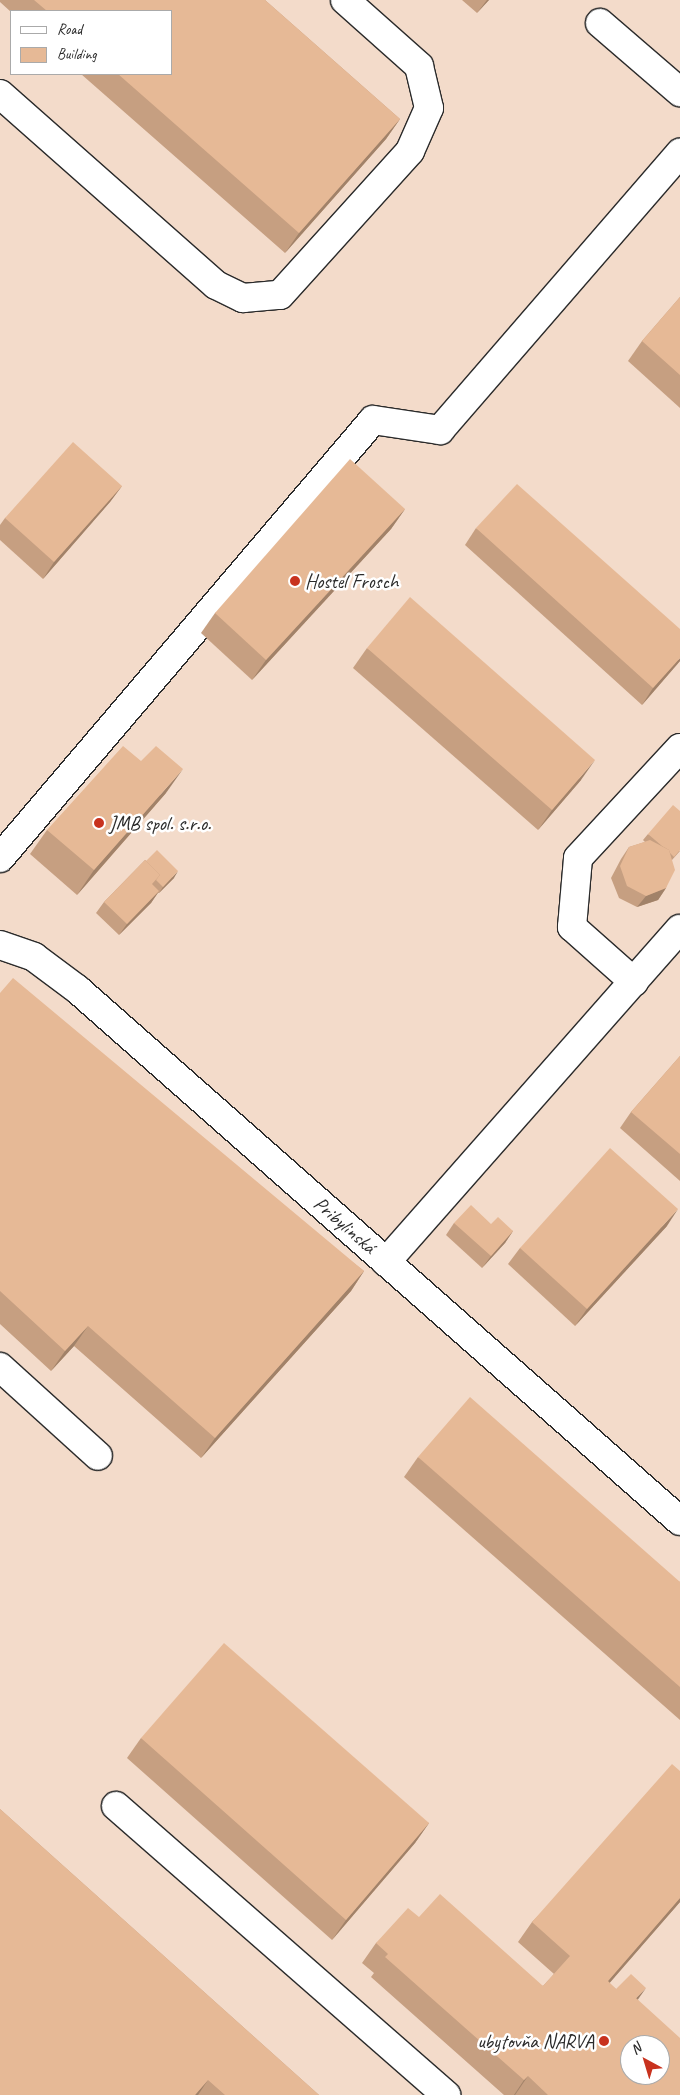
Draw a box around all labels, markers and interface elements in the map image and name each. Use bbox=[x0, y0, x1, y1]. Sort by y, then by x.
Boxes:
legend bbox=[10, 10, 172, 75]
text: Road bbox=[57, 20, 82, 39]
text: Building bbox=[57, 45, 96, 64]
place label: Hostel Frosch bbox=[305, 569, 398, 593]
marker: Hostel Frosch bbox=[289, 575, 301, 587]
place label: JMB spol. s.r.o. bbox=[109, 811, 211, 835]
marker: JMB spol. s.r.o. bbox=[93, 817, 105, 829]
street label: Pribylinská bbox=[309, 1191, 381, 1259]
place label: ubytovňa NARVA bbox=[477, 2029, 594, 2053]
marker: ubytovňa NARVA bbox=[598, 2035, 610, 2047]
north arrow bbox=[620, 2035, 670, 2085]
text: N bbox=[627, 2039, 645, 2058]

